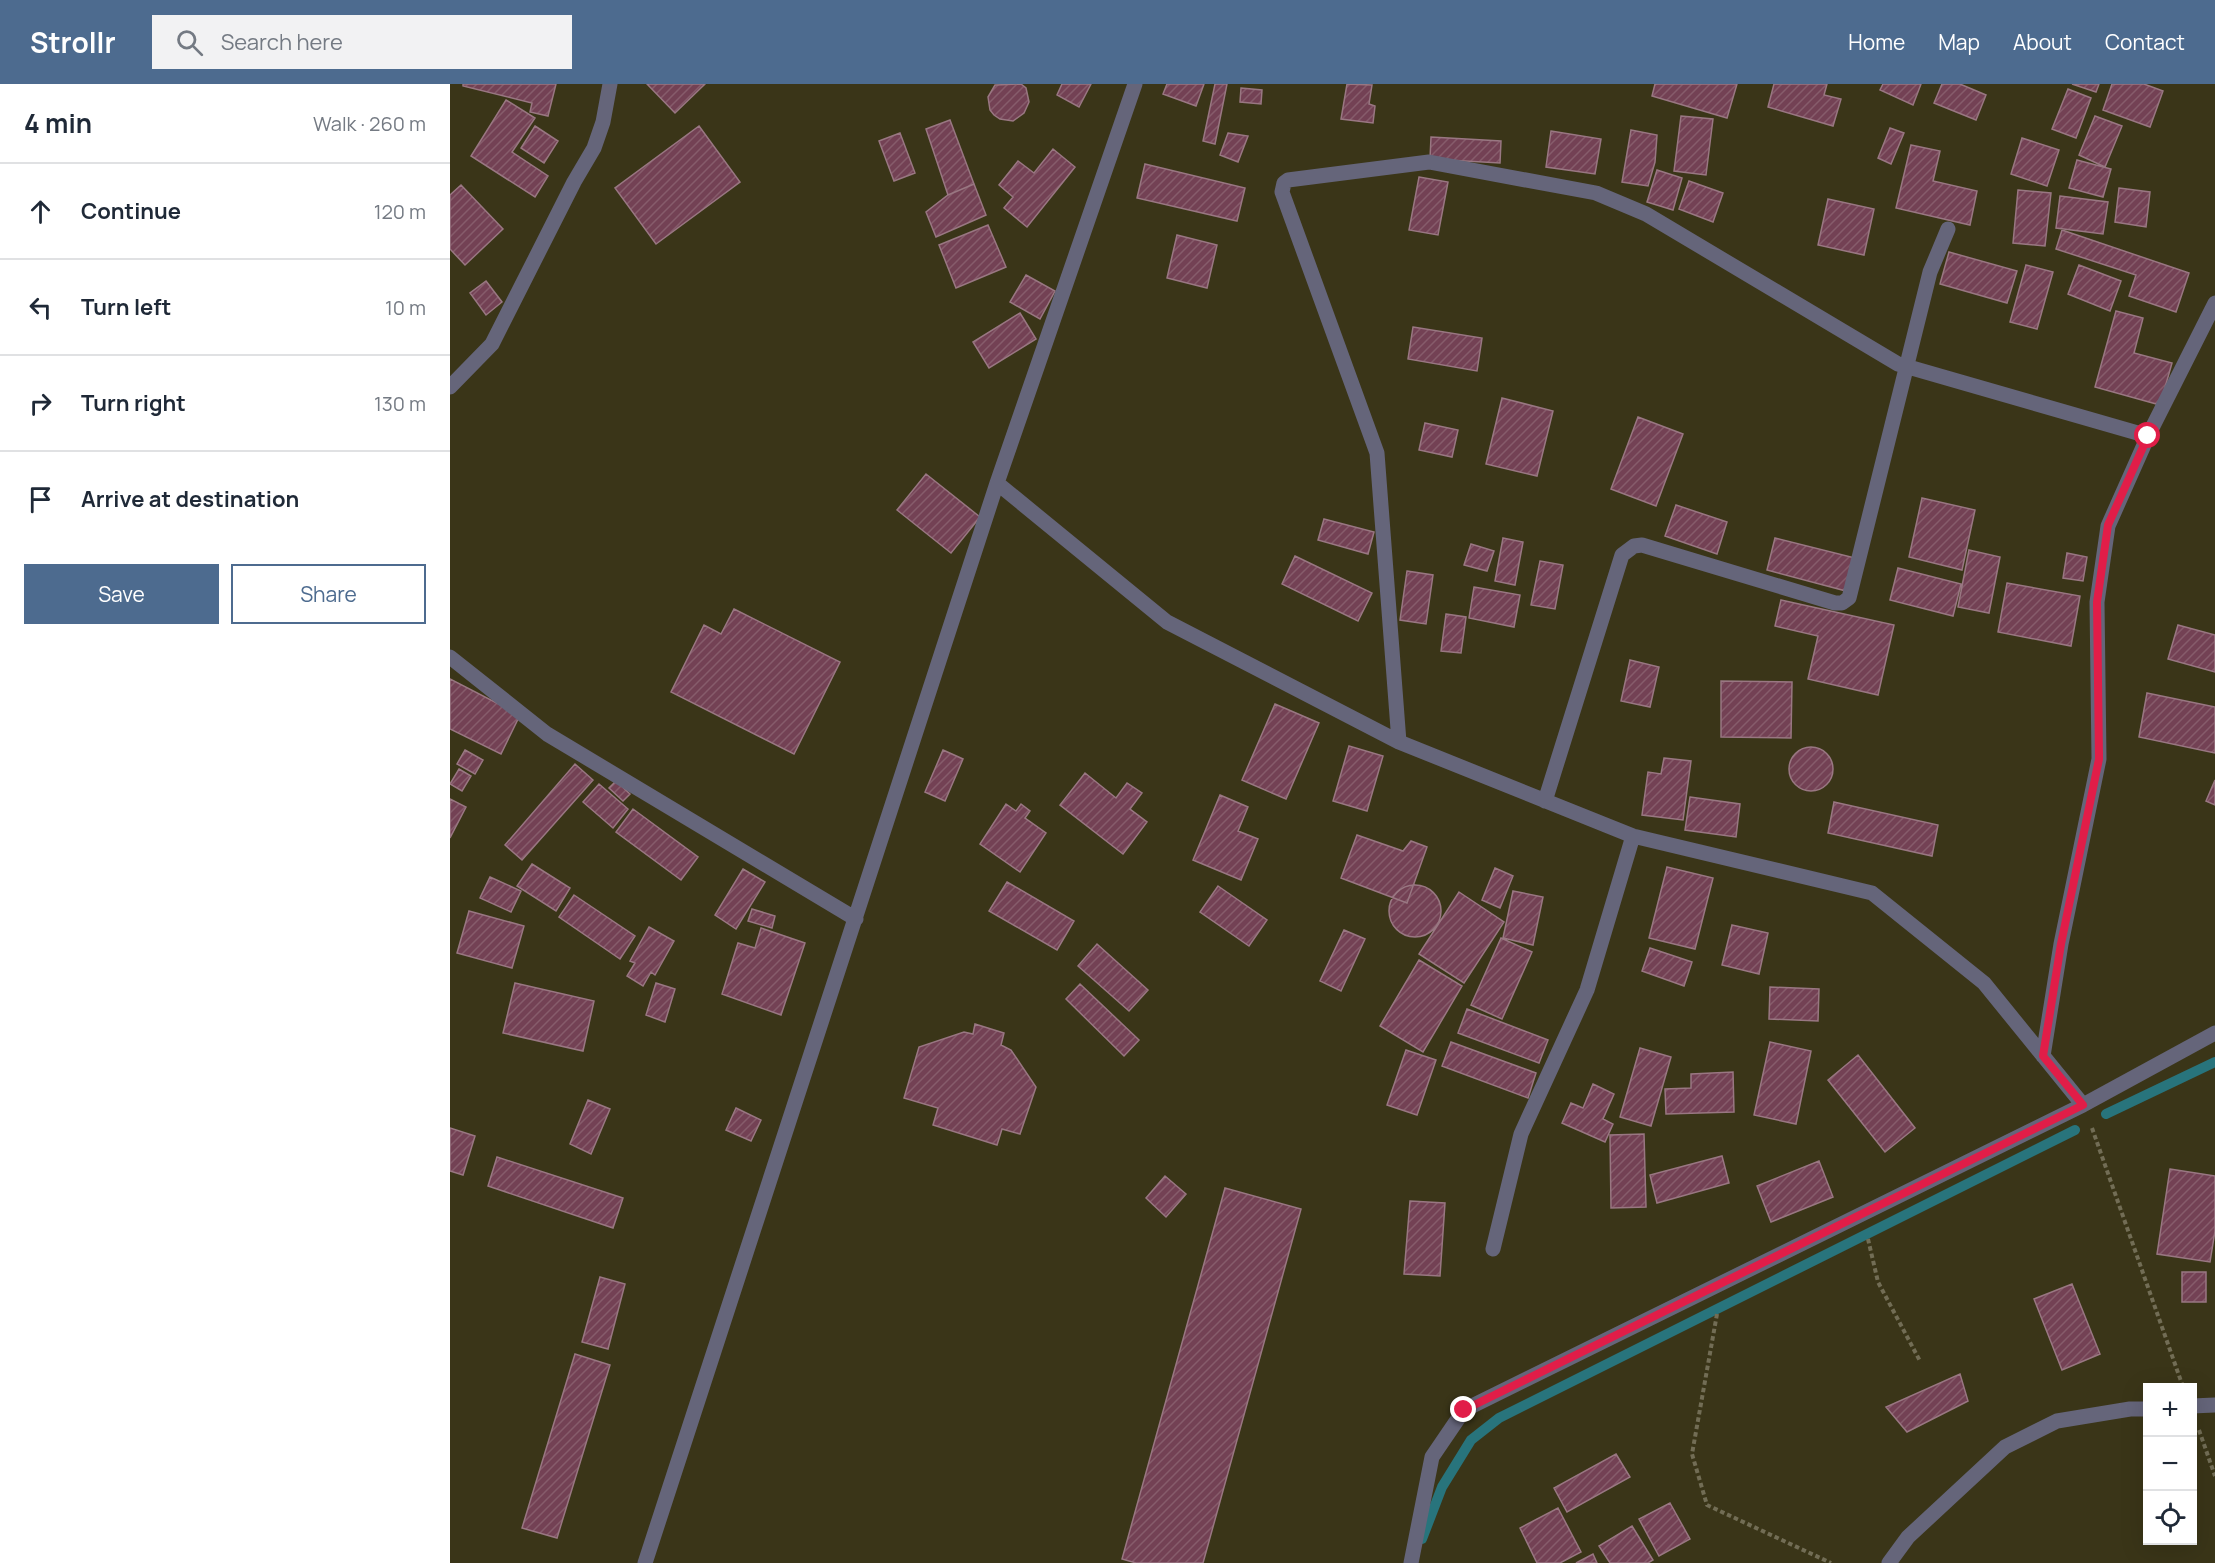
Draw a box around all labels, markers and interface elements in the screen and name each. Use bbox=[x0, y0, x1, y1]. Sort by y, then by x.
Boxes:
search box bbox=[152, 15, 572, 69]
text: Strollr bbox=[30, 23, 116, 61]
icon: search bbox=[173, 26, 206, 59]
text: Search here bbox=[221, 27, 343, 57]
text: Home bbox=[1848, 28, 1905, 56]
text: Map bbox=[1938, 28, 1980, 56]
text: About bbox=[2013, 28, 2072, 56]
text: Contact bbox=[2105, 28, 2185, 56]
text: 4 min bbox=[24, 105, 92, 141]
text: Walk · 260 m bbox=[313, 110, 426, 137]
icon: ahead bbox=[24, 195, 57, 228]
text: Continue bbox=[81, 196, 181, 226]
text: 120 m bbox=[374, 198, 426, 225]
icon: left bbox=[24, 291, 57, 324]
text: Turn left bbox=[81, 292, 171, 322]
text: 10 m bbox=[385, 294, 426, 321]
icon: right bbox=[24, 387, 57, 420]
text: Turn right bbox=[81, 388, 186, 418]
text: 130 m bbox=[374, 390, 426, 417]
route start bbox=[2134, 422, 2160, 448]
icon: arrive bbox=[24, 483, 57, 516]
text: Arrive at destination bbox=[81, 484, 299, 514]
button: Save bbox=[24, 564, 219, 624]
button: Share bbox=[231, 564, 426, 624]
map controls bbox=[2143, 1383, 2197, 1545]
button: + bbox=[2143, 1383, 2197, 1437]
route end bbox=[1450, 1396, 1476, 1422]
button: − bbox=[2143, 1437, 2197, 1491]
button: locate bbox=[2143, 1491, 2197, 1545]

